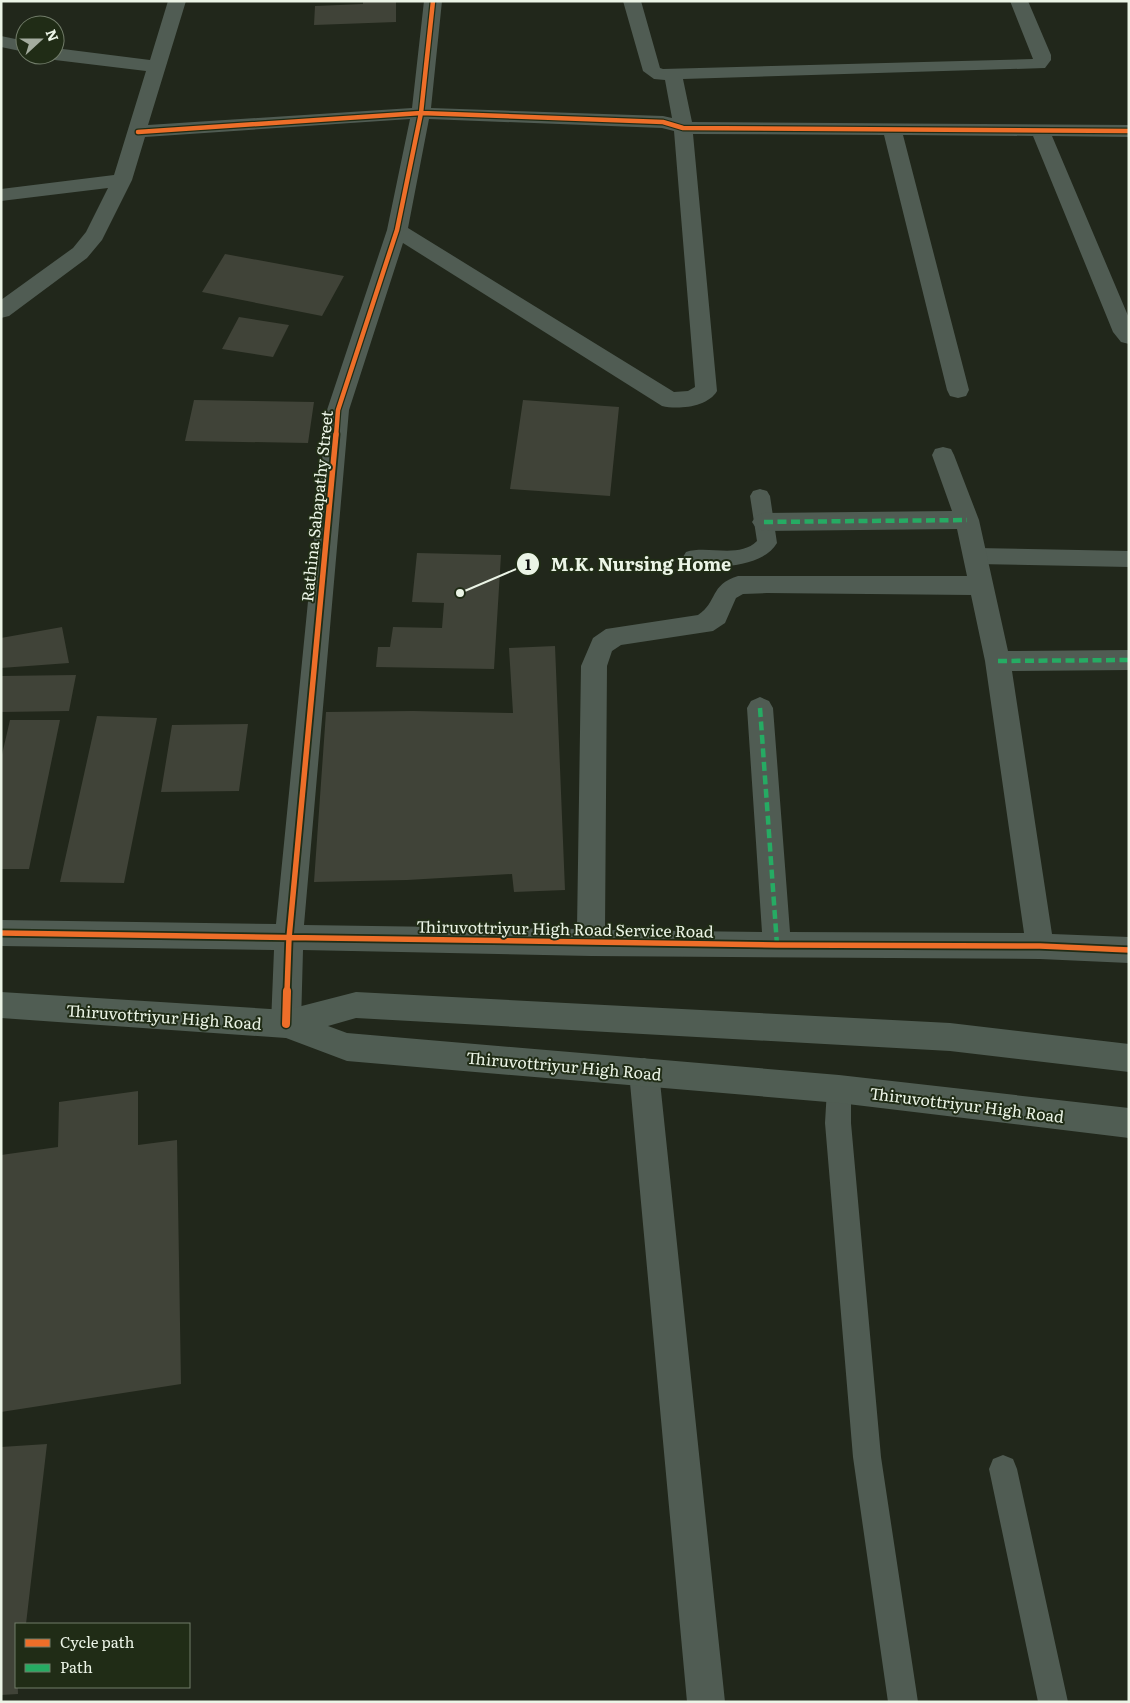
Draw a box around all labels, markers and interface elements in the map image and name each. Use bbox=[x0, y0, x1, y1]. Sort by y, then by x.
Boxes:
north arrow bbox=[15, 15, 65, 65]
text: N bbox=[42, 26, 65, 44]
street label: Rathina Sabapathy Street bbox=[294, 409, 338, 603]
callout: M.K. Nursing Home bbox=[516, 548, 741, 581]
text: M.K. Nursing Home bbox=[551, 550, 731, 577]
text: 1 bbox=[525, 552, 531, 575]
street label: Thiruvottriyur High Road Service Road bbox=[416, 913, 714, 943]
street label: Thiruvottriyur High Road bbox=[66, 997, 263, 1035]
street label: Thiruvottriyur High Road bbox=[465, 1045, 663, 1086]
street label: Thiruvottriyur High Road bbox=[868, 1080, 1066, 1128]
legend bbox=[15, 1623, 190, 1688]
text: Cycle path bbox=[60, 1630, 135, 1653]
text: Path bbox=[60, 1655, 93, 1678]

